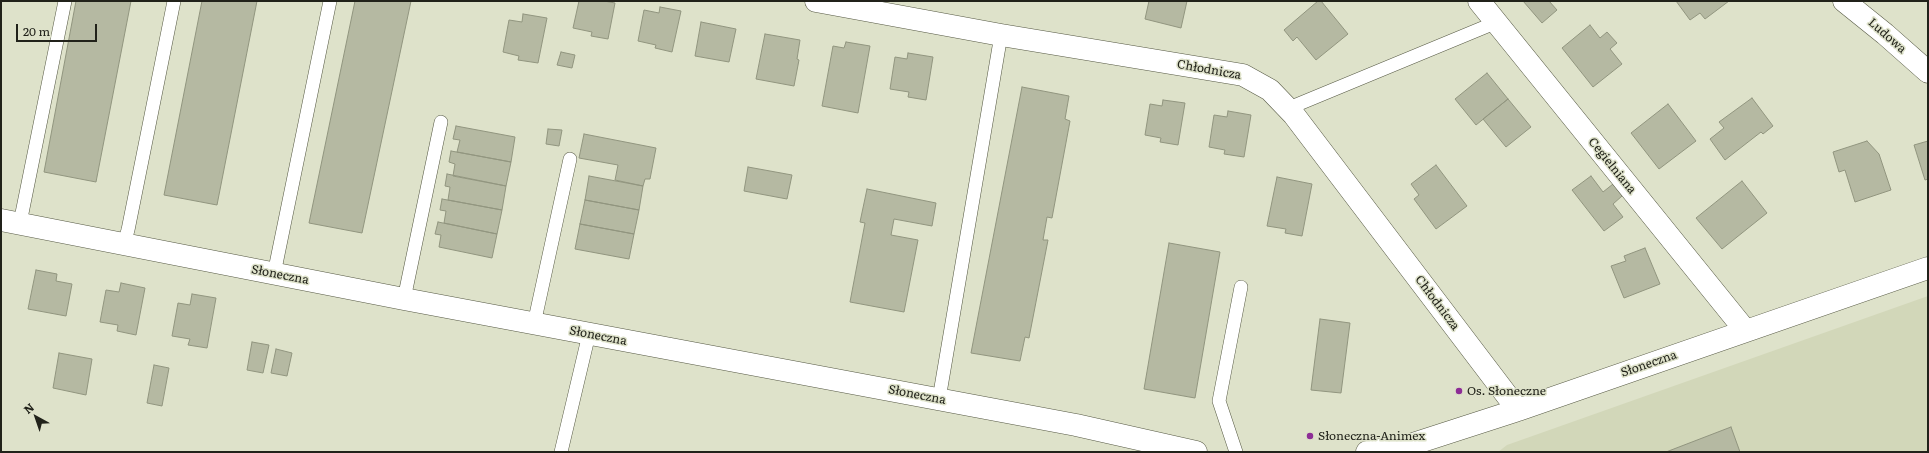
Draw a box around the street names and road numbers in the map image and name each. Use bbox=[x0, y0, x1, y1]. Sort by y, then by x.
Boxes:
street label: Ludowa bbox=[1865, 16, 1909, 56]
street label: Chłodnicza bbox=[1176, 57, 1242, 83]
street label: Cegielniana bbox=[1585, 135, 1639, 197]
street label: Słoneczna bbox=[250, 262, 310, 288]
street label: Chłodnicza bbox=[1412, 273, 1462, 333]
street label: Słoneczna bbox=[568, 323, 628, 349]
street label: Słoneczna bbox=[1619, 348, 1679, 380]
street label: Słoneczna bbox=[887, 382, 947, 408]

